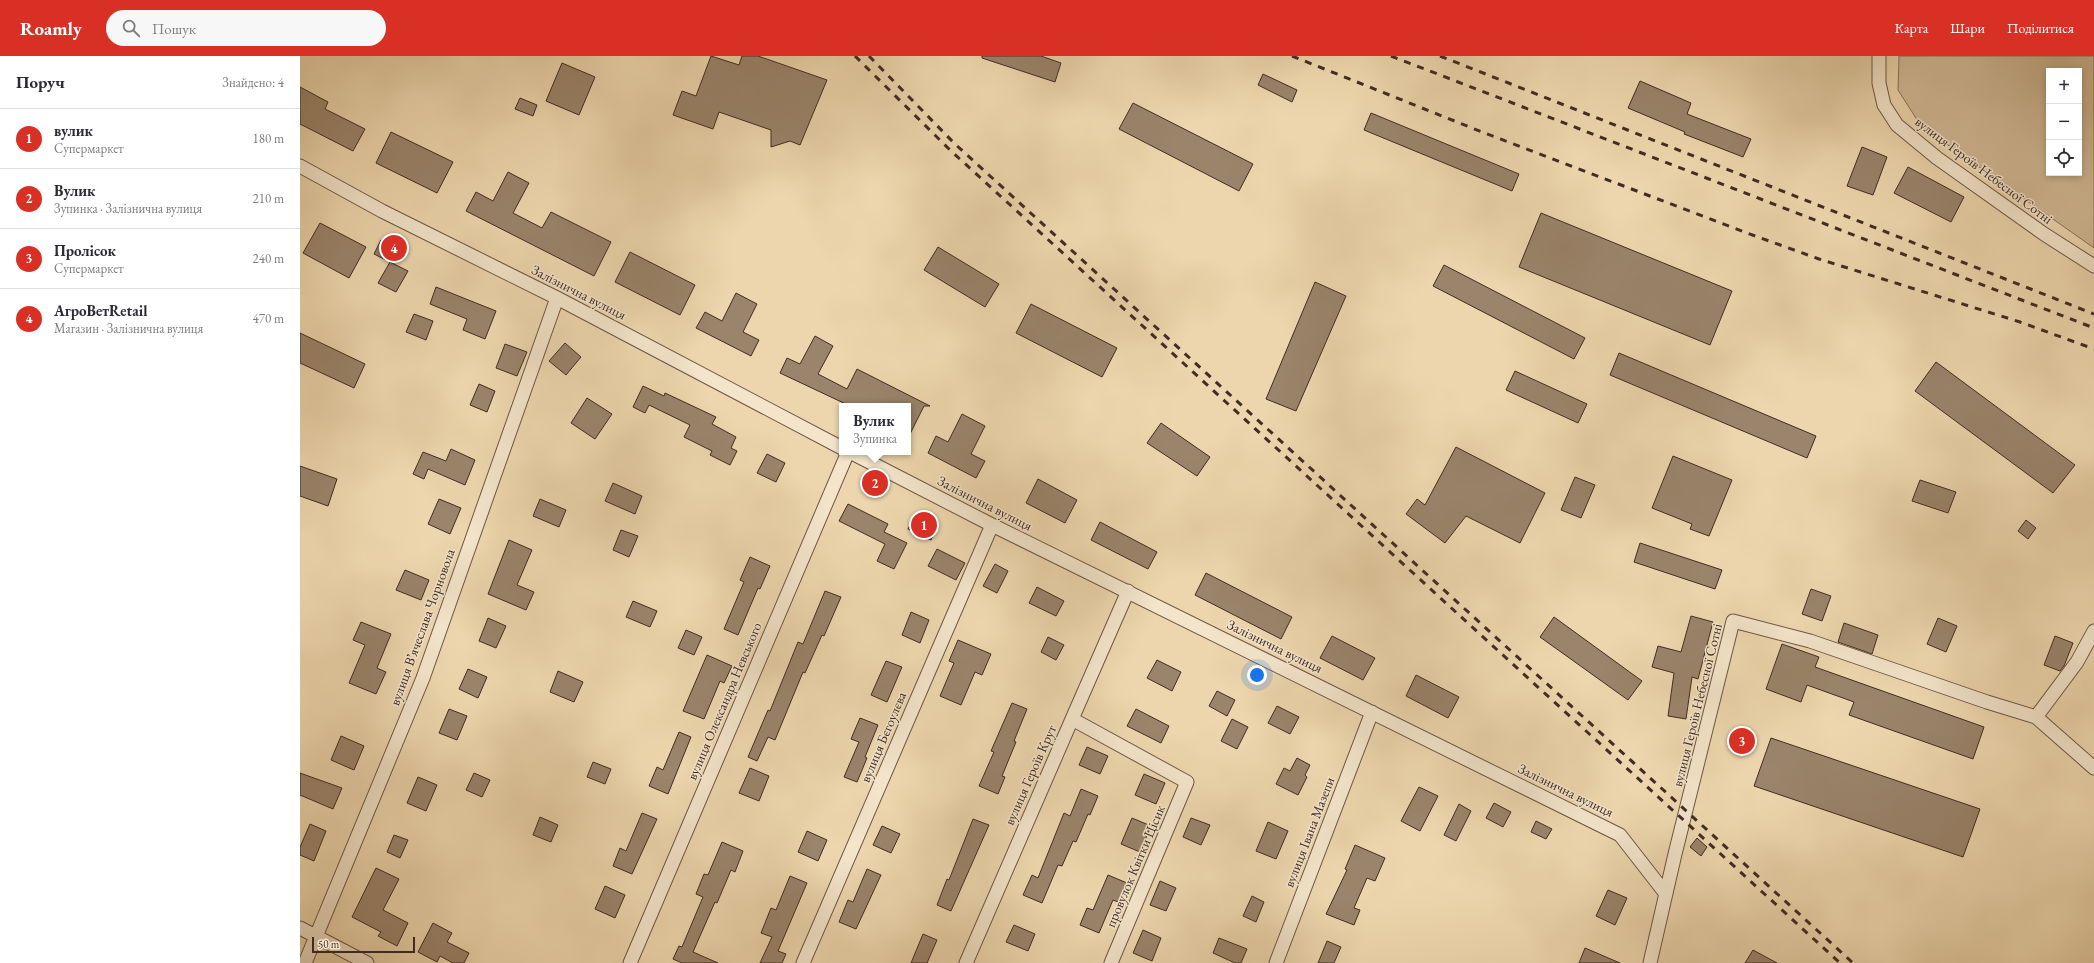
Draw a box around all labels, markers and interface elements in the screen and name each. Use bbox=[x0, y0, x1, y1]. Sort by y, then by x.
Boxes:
search box bbox=[106, 10, 386, 46]
text: Roamly bbox=[20, 16, 82, 41]
icon: search bbox=[120, 17, 142, 39]
text: Пошук bbox=[152, 19, 196, 38]
text: Карта bbox=[1895, 19, 1928, 37]
text: Шари bbox=[1950, 19, 1985, 37]
text: Поділитися bbox=[2007, 19, 2074, 37]
map controls bbox=[2046, 68, 2082, 176]
button: + bbox=[2046, 68, 2082, 104]
text: Поруч bbox=[16, 71, 65, 93]
text: Знайдено: 4 bbox=[222, 74, 284, 91]
button: − bbox=[2046, 104, 2082, 140]
street label: вулиця Героїв Небесної Сотні bbox=[1912, 112, 2057, 228]
text: вулик bbox=[54, 121, 93, 140]
text: 1 bbox=[26, 130, 32, 147]
text: 180 m bbox=[253, 130, 284, 147]
text: Супермаркет bbox=[54, 140, 124, 157]
button: locate bbox=[2046, 140, 2082, 176]
text: Вулик bbox=[54, 181, 95, 200]
text: 2 bbox=[26, 190, 32, 207]
text: 210 m bbox=[253, 190, 284, 207]
text: Зупинка · Залізнична вулиця bbox=[54, 200, 202, 217]
pin: 4 bbox=[381, 233, 407, 263]
text: Пролісок bbox=[54, 241, 116, 260]
text: 3 bbox=[26, 250, 32, 267]
text: 240 m bbox=[253, 250, 284, 267]
text: Супермаркет bbox=[54, 260, 124, 277]
street label: Залізнична вулиця bbox=[529, 260, 629, 324]
text: АгроВетRetail bbox=[54, 301, 148, 320]
text: 4 bbox=[26, 310, 32, 327]
text: 470 m bbox=[253, 310, 284, 327]
text: Магазин · Залізнична вулиця bbox=[54, 320, 203, 337]
popup bbox=[839, 403, 911, 455]
text: Вулик bbox=[853, 411, 894, 430]
text: Зупинка bbox=[853, 430, 897, 447]
pin: 2 bbox=[862, 468, 888, 498]
street label: Залізнична вулиця bbox=[935, 471, 1035, 535]
pin: 1 bbox=[911, 510, 937, 540]
street label: вулиця Вʼячеслава Чорновола bbox=[385, 546, 459, 708]
street label: Залізнична вулиця bbox=[1224, 615, 1326, 677]
street label: вулиця Олександра Невського bbox=[683, 619, 765, 783]
street label: вулиця Героїв Небесної Сотні bbox=[1668, 621, 1726, 789]
your location bbox=[1247, 665, 1267, 685]
street label: вулиця Бєгоулєва bbox=[856, 689, 910, 785]
street label: вулиця Героїв Крут bbox=[1000, 722, 1060, 828]
pin: 3 bbox=[1729, 726, 1755, 756]
street label: Залізнична вулиця bbox=[1515, 759, 1617, 821]
street label: вулиця Івана Мазепи bbox=[1280, 774, 1339, 890]
street label: провулок Квітки Цісик bbox=[1101, 802, 1169, 930]
scale bar bbox=[312, 935, 415, 954]
text: 50 m bbox=[318, 937, 339, 951]

